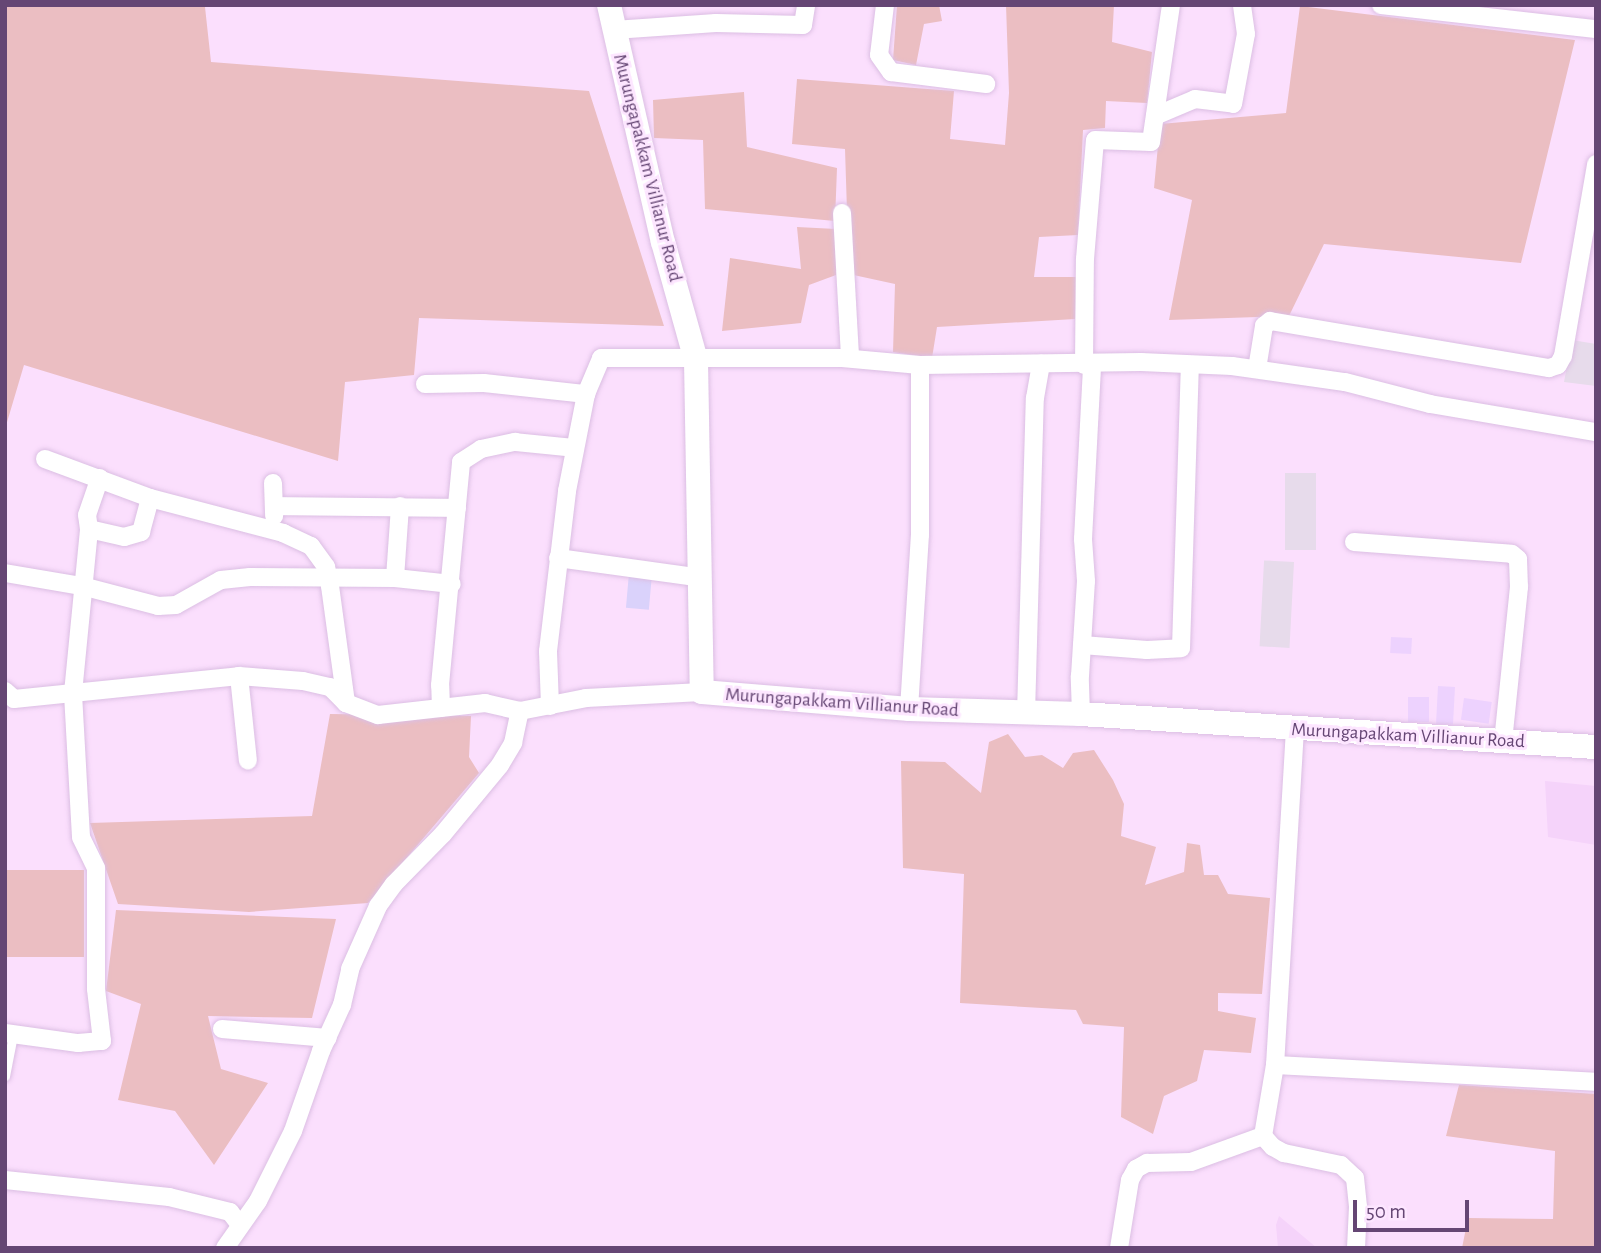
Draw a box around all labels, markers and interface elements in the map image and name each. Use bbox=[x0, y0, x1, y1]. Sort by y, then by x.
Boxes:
street label: Murungapakkam Villianur Road bbox=[608, 52, 686, 284]
street label: Murungapakkam Villianur Road bbox=[725, 683, 959, 723]
street label: Murungapakkam Villianur Road bbox=[1291, 718, 1525, 754]
scale bar bbox=[1356, 1186, 1472, 1230]
text: 50 m bbox=[1366, 1201, 1406, 1222]

